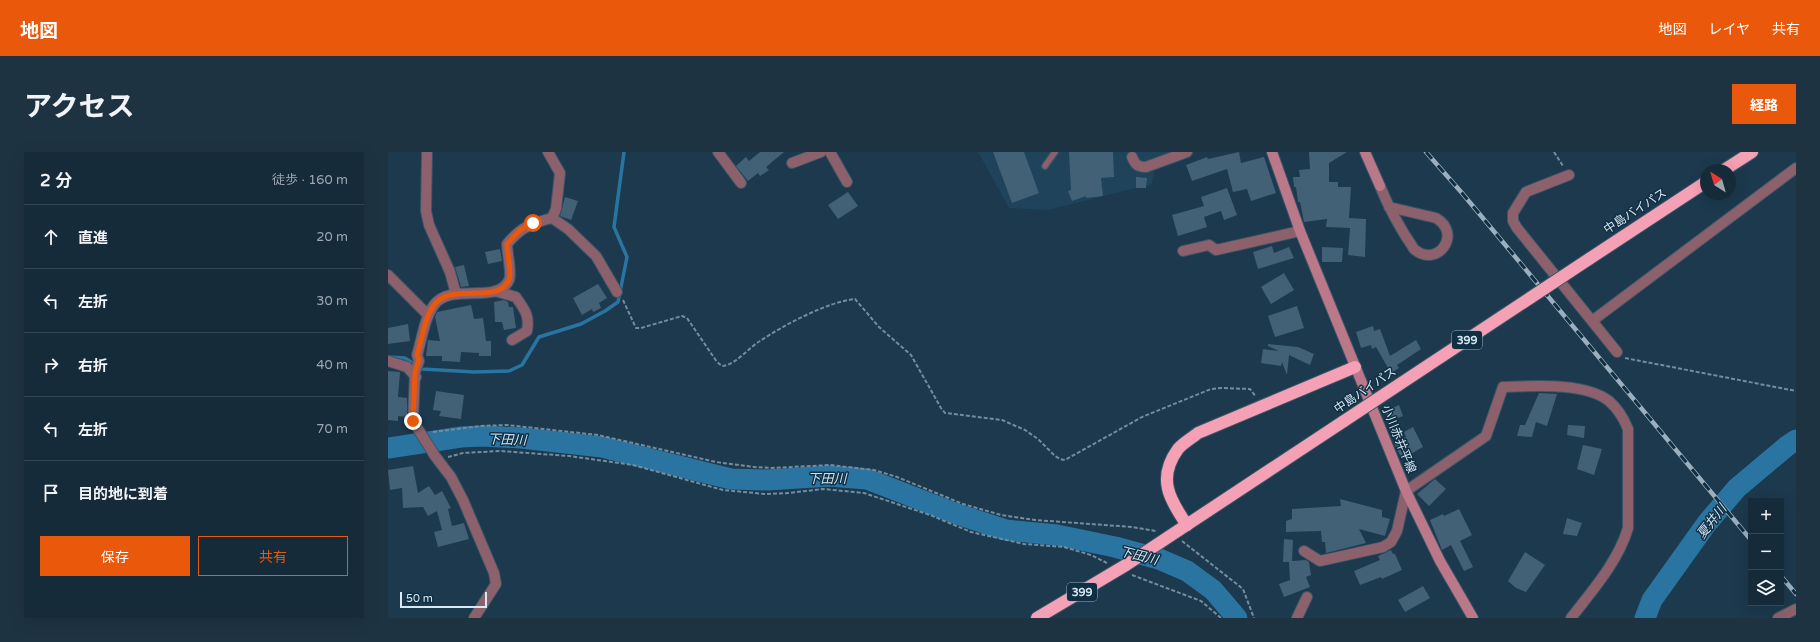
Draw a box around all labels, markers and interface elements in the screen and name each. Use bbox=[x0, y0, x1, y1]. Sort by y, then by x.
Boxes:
text: 地図 bbox=[20, 20, 58, 42]
text: 地図 bbox=[1658, 21, 1686, 38]
text: レイヤ bbox=[1708, 21, 1750, 38]
text: 共有 bbox=[1772, 21, 1800, 38]
button: 経路 bbox=[1732, 84, 1796, 124]
text: アクセス bbox=[24, 90, 135, 124]
north arrow bbox=[1700, 164, 1736, 200]
text: 2 分 bbox=[40, 170, 72, 191]
text: 徒歩 · 160 m bbox=[272, 172, 348, 188]
street label: 中島バイパス bbox=[1601, 186, 1669, 236]
route start bbox=[524, 214, 542, 232]
icon: ahead bbox=[40, 226, 62, 248]
text: 直進 bbox=[78, 229, 108, 247]
text: 20 m bbox=[316, 229, 348, 245]
icon: left bbox=[40, 290, 62, 312]
text: 左折 bbox=[78, 293, 108, 311]
text: 30 m bbox=[316, 293, 348, 309]
road number: 399 bbox=[1452, 331, 1482, 349]
icon: right bbox=[40, 354, 62, 376]
text: 右折 bbox=[78, 357, 108, 375]
text: 40 m bbox=[316, 357, 348, 373]
street label: 中島バイパス bbox=[1331, 364, 1399, 416]
street label: 小川赤井平線 bbox=[1379, 403, 1419, 475]
route end bbox=[404, 412, 422, 430]
icon: left bbox=[40, 418, 62, 440]
text: 左折 bbox=[78, 421, 108, 439]
text: 70 m bbox=[316, 421, 348, 437]
water label: 下田川 bbox=[487, 431, 529, 449]
water label: 下田川 bbox=[807, 471, 848, 487]
icon: arrive bbox=[40, 482, 62, 504]
text: 目的地に到着 bbox=[78, 485, 168, 503]
map controls bbox=[1748, 498, 1784, 606]
button: + bbox=[1748, 498, 1784, 534]
water label: 夏井川 bbox=[1693, 500, 1731, 542]
button: − bbox=[1748, 534, 1784, 570]
button: 保存 bbox=[40, 536, 190, 576]
button: 共有 bbox=[198, 536, 348, 576]
water label: 下田川 bbox=[1118, 543, 1162, 569]
button: layers bbox=[1748, 570, 1784, 606]
road number: 399 bbox=[1067, 583, 1097, 601]
scale bar bbox=[400, 590, 487, 609]
text: 50 m bbox=[406, 592, 433, 605]

